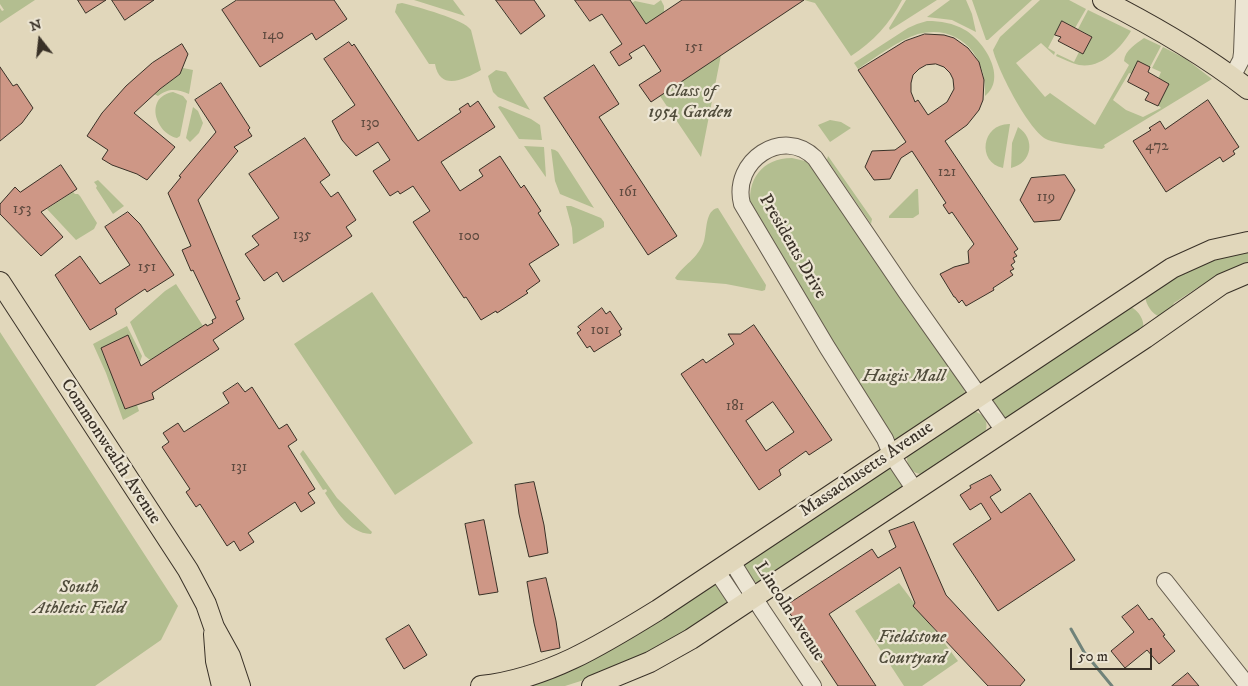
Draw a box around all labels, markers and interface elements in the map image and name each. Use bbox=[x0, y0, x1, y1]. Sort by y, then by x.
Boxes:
north arrow bbox=[15, 15, 65, 65]
text: N bbox=[28, 15, 44, 36]
house number: 140 bbox=[262, 27, 284, 45]
house number: 151 bbox=[685, 39, 703, 57]
park label: Class of 1954 Garden bbox=[648, 81, 732, 124]
house number: 130 bbox=[360, 115, 380, 133]
house number: 472 bbox=[1145, 138, 1169, 156]
house number: 121 bbox=[938, 164, 956, 182]
house number: 161 bbox=[619, 184, 637, 202]
house number: 119 bbox=[1037, 189, 1055, 207]
street label: Presidents Drive bbox=[753, 191, 831, 303]
house number: 153 bbox=[13, 201, 31, 219]
house number: 135 bbox=[293, 227, 311, 245]
house number: 100 bbox=[458, 228, 480, 246]
house number: 151 bbox=[138, 259, 156, 277]
house number: 101 bbox=[591, 322, 609, 340]
park label: Haigis Mall bbox=[863, 366, 945, 388]
street label: Commonwealth Avenue bbox=[55, 375, 165, 529]
house number: 181 bbox=[726, 398, 744, 416]
street label: Massachusetts Avenue bbox=[796, 417, 938, 523]
house number: 131 bbox=[231, 459, 247, 477]
street label: Lincoln Avenue bbox=[749, 558, 829, 666]
park label: South Athletic Field bbox=[33, 577, 125, 620]
park label: Fieldstone Courtyard bbox=[878, 627, 946, 670]
scale bar bbox=[1073, 638, 1156, 670]
text: 50 m bbox=[1078, 647, 1108, 666]

